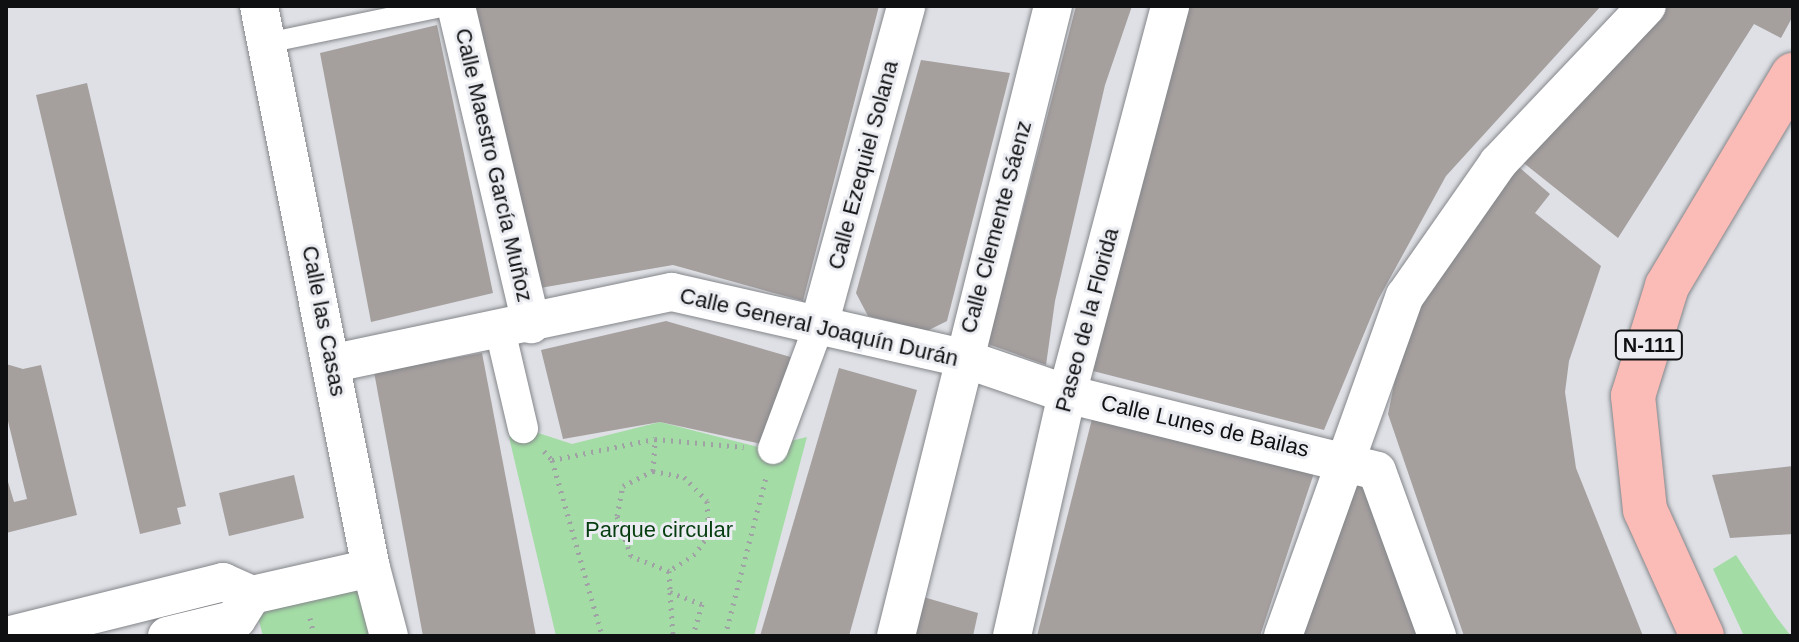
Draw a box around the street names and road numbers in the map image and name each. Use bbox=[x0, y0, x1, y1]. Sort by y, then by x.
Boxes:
street label: Calle Maestro García Muñoz bbox=[450, 26, 538, 304]
street label: Calle Ezequiel Solana bbox=[822, 58, 904, 272]
street label: Calle Clemente Sáenz bbox=[955, 118, 1037, 336]
street label: Paseo de la Florida bbox=[1050, 225, 1124, 415]
street label: Calle las Casas bbox=[296, 243, 352, 399]
street label: Calle General Joaquín Durán bbox=[677, 282, 961, 372]
road number: N-111 bbox=[1613, 329, 1685, 361]
street label: Calle Lunes de Bailas bbox=[1098, 389, 1312, 463]

